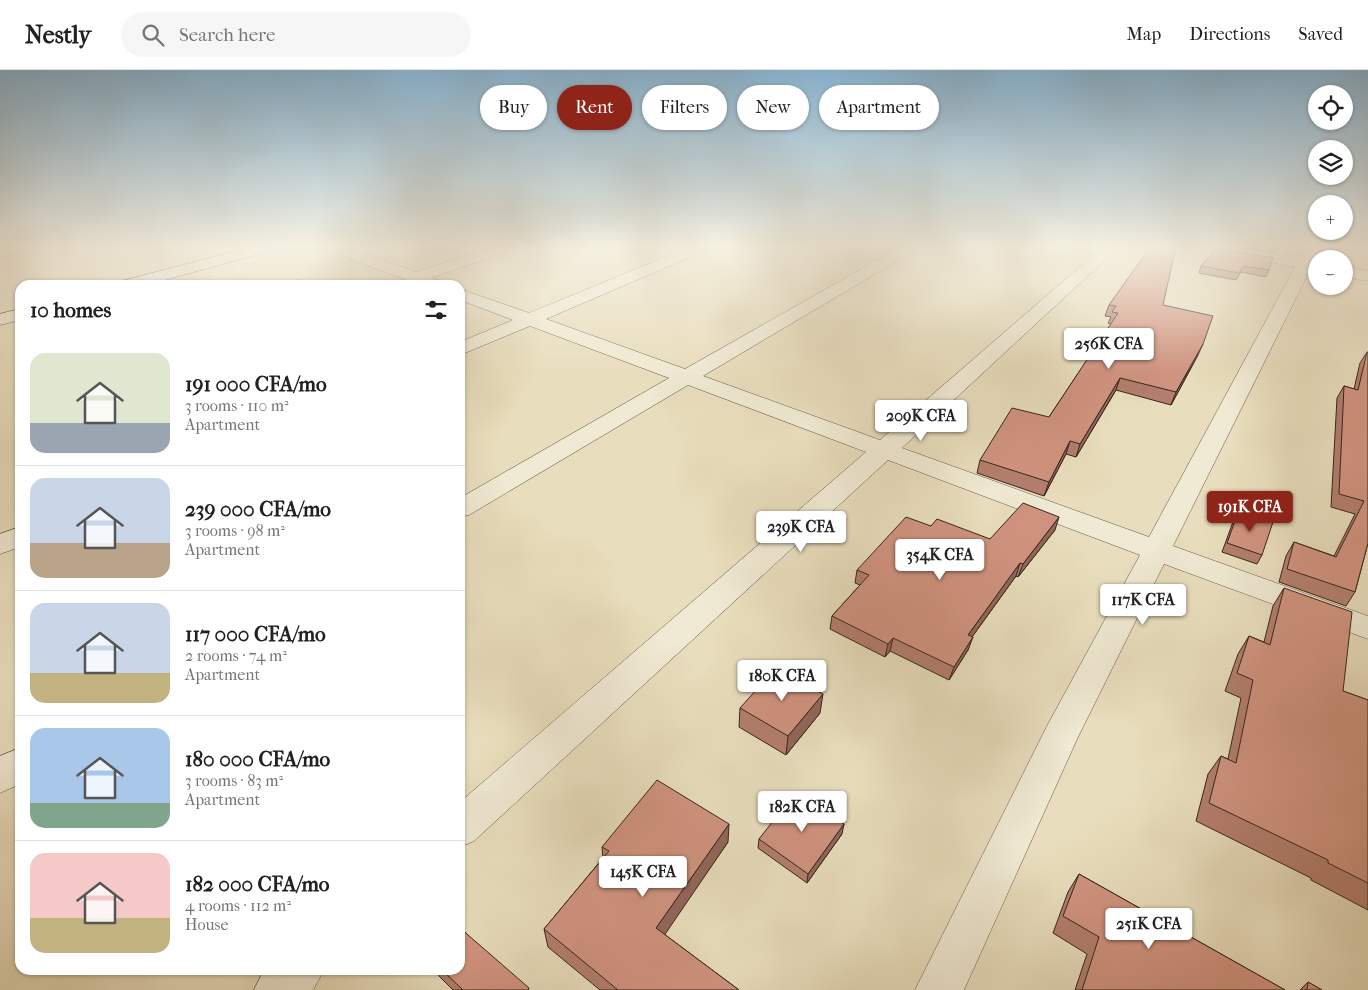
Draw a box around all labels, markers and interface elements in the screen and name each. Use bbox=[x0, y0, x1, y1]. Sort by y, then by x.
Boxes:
search box bbox=[121, 12, 471, 57]
text: Nestly bbox=[25, 21, 91, 49]
icon: search bbox=[139, 21, 167, 49]
text: Search here bbox=[179, 24, 275, 46]
text: Map bbox=[1127, 24, 1161, 45]
text: Directions bbox=[1189, 24, 1270, 45]
text: Saved bbox=[1298, 24, 1343, 45]
chip: Buy bbox=[480, 85, 547, 130]
chip: Rent bbox=[557, 85, 632, 130]
chip: Filters bbox=[642, 85, 727, 130]
chip: New bbox=[737, 85, 809, 130]
chip: Apartment bbox=[819, 85, 939, 130]
map controls bbox=[1308, 85, 1353, 295]
button: locate bbox=[1308, 85, 1353, 130]
button: layers bbox=[1308, 140, 1353, 185]
button: + bbox=[1308, 195, 1353, 240]
button: − bbox=[1308, 250, 1353, 295]
icon: filters bbox=[422, 296, 450, 324]
text: 10 homes bbox=[30, 298, 111, 322]
pin: 256K CFA bbox=[1057, 328, 1161, 370]
text: 256K CFA bbox=[1075, 334, 1143, 353]
text: 191 000 CFA/mo bbox=[185, 372, 327, 396]
icon: home bbox=[70, 373, 130, 433]
text: 3 rooms · 110 m² bbox=[185, 396, 289, 415]
pin: 209K CFA bbox=[869, 400, 973, 442]
text: 209K CFA bbox=[886, 406, 956, 425]
text: Apartment bbox=[185, 415, 260, 434]
pin: 191K CFA bbox=[1198, 490, 1302, 533]
text: 239 000 CFA/mo bbox=[185, 497, 331, 521]
text: 191K CFA bbox=[1218, 497, 1282, 516]
icon: home bbox=[70, 498, 130, 558]
pin: 239K CFA bbox=[749, 510, 853, 553]
text: 239K CFA bbox=[767, 517, 835, 536]
text: 3 rooms · 98 m² bbox=[185, 521, 285, 540]
pin: 354K CFA bbox=[888, 538, 992, 581]
text: Apartment bbox=[185, 540, 260, 559]
text: 354K CFA bbox=[906, 545, 974, 564]
pin: 117K CFA bbox=[1091, 584, 1195, 626]
text: 117K CFA bbox=[1111, 590, 1175, 609]
text: 117 000 CFA/mo bbox=[185, 622, 326, 646]
icon: home bbox=[70, 623, 130, 683]
text: 2 rooms · 74 m² bbox=[185, 646, 287, 665]
pin: 180K CFA bbox=[730, 660, 834, 702]
text: Apartment bbox=[185, 665, 260, 684]
text: 180K CFA bbox=[748, 666, 816, 685]
text: 180 000 CFA/mo bbox=[185, 747, 330, 771]
icon: home bbox=[70, 748, 130, 808]
text: 3 rooms · 83 m² bbox=[185, 771, 283, 790]
text: Apartment bbox=[185, 790, 260, 809]
pin: 182K CFA bbox=[750, 790, 854, 833]
text: 182K CFA bbox=[769, 797, 835, 816]
pin: 145K CFA bbox=[591, 856, 695, 898]
text: 145K CFA bbox=[610, 862, 676, 881]
text: 182 000 CFA/mo bbox=[185, 872, 329, 896]
icon: home bbox=[70, 873, 130, 933]
text: 4 rooms · 112 m² bbox=[185, 896, 291, 915]
pin: 251K CFA bbox=[1097, 908, 1201, 950]
text: 251K CFA bbox=[1116, 914, 1182, 933]
text: House bbox=[185, 915, 228, 934]

